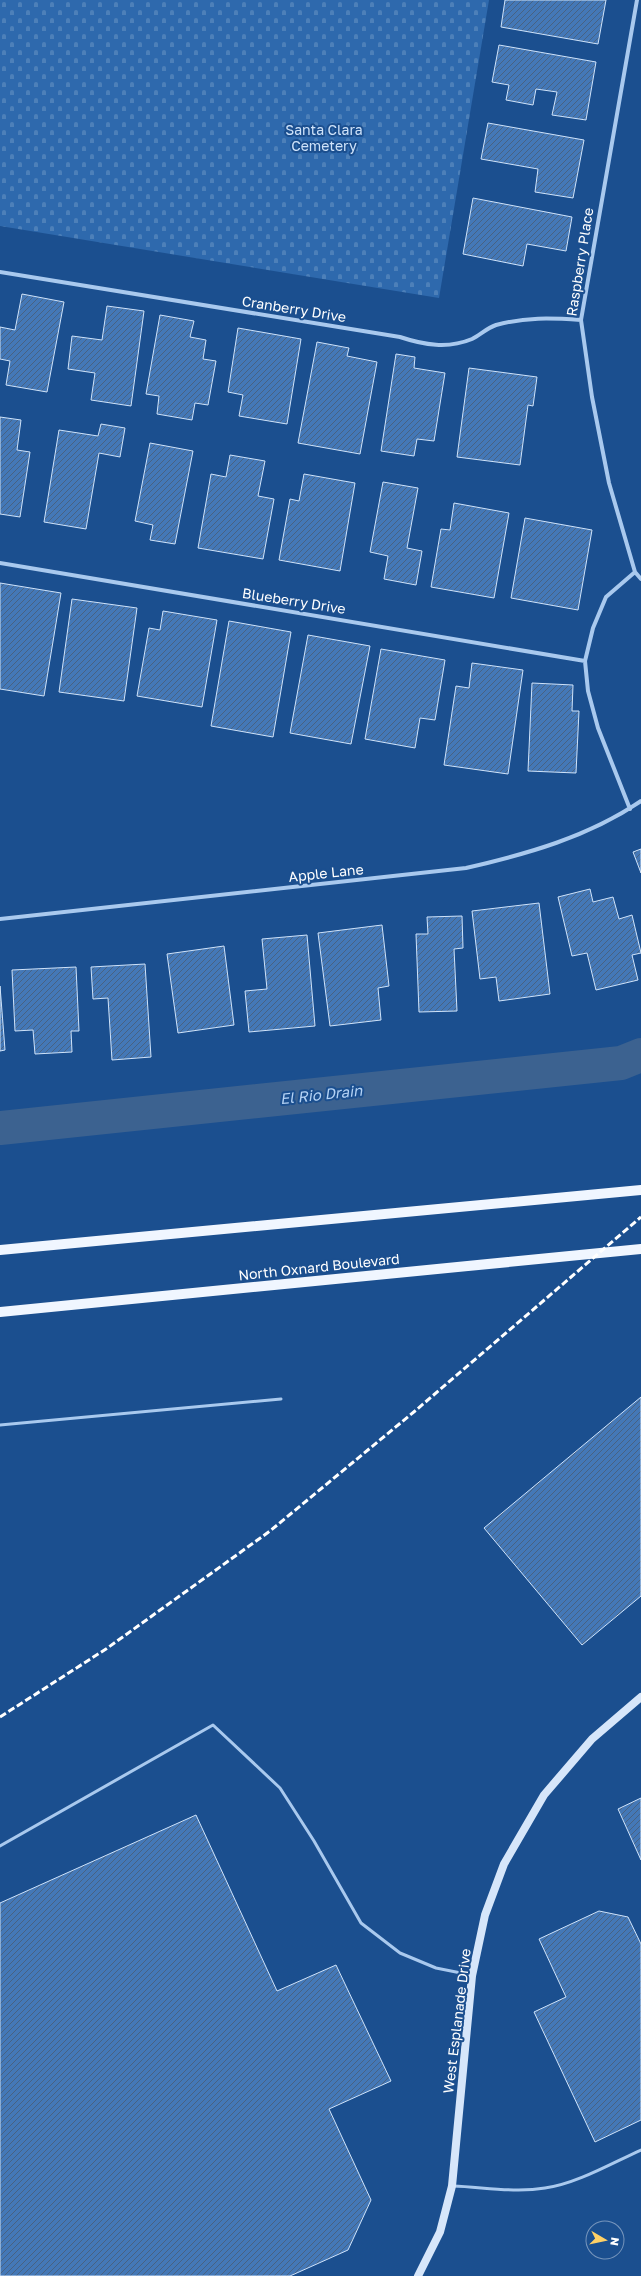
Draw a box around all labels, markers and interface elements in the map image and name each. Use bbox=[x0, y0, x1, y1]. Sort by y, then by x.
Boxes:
park label: Santa Clara Cemetery bbox=[285, 121, 363, 154]
street label: Raspberry Place bbox=[563, 206, 597, 318]
street label: Cranberry Drive bbox=[241, 292, 347, 325]
street label: Blueberry Drive bbox=[241, 584, 347, 617]
street label: Apple Lane bbox=[288, 860, 364, 885]
water label: El Rio Drain bbox=[279, 1081, 364, 1107]
street label: North Oxnard Boulevard bbox=[237, 1250, 400, 1283]
street label: West Esplanade Drive bbox=[439, 1947, 474, 2094]
north arrow bbox=[585, 2220, 625, 2260]
text: N bbox=[608, 2236, 622, 2247]

